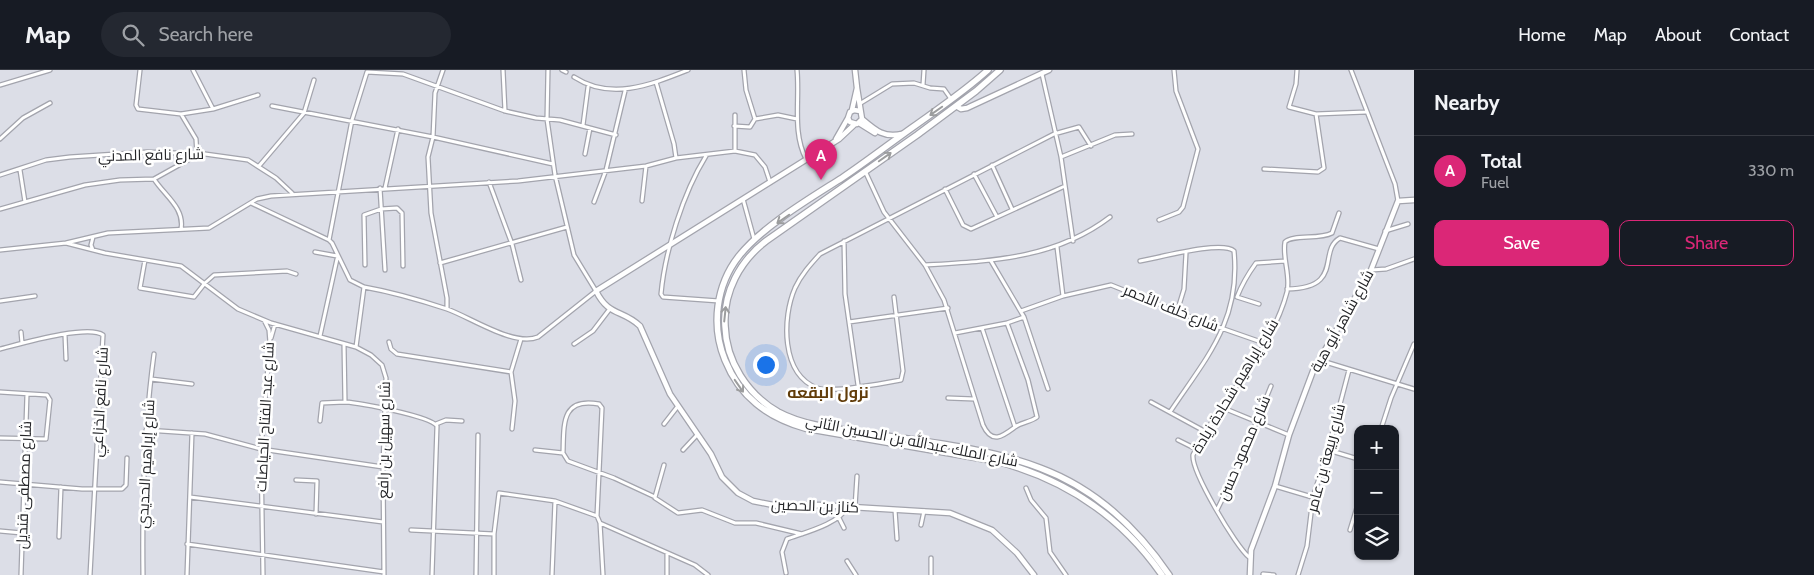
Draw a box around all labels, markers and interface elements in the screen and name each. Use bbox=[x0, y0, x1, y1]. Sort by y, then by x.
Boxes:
search box bbox=[101, 12, 451, 57]
text: Map bbox=[25, 20, 71, 49]
icon: search bbox=[119, 21, 147, 49]
text: Search here bbox=[159, 23, 253, 46]
text: Home bbox=[1518, 24, 1566, 46]
text: Map bbox=[1594, 24, 1627, 46]
text: About bbox=[1655, 24, 1701, 46]
text: Contact bbox=[1729, 24, 1789, 46]
text: Nearby bbox=[1434, 90, 1500, 115]
one-way arrow bbox=[929, 106, 943, 116]
pin: A bbox=[805, 139, 837, 180]
street label: شارع نافع المدني bbox=[98, 145, 204, 168]
text: Total bbox=[1481, 150, 1522, 173]
one-way arrow bbox=[878, 152, 892, 162]
text: A bbox=[1445, 161, 1455, 180]
text: 330 m bbox=[1748, 161, 1794, 180]
text: Fuel bbox=[1481, 173, 1509, 192]
one-way arrow bbox=[776, 214, 790, 224]
button: Save bbox=[1434, 220, 1609, 266]
button: Share bbox=[1619, 220, 1794, 266]
street label: شارع شاهر أبو هية bbox=[1306, 266, 1379, 376]
street label: شارع خلف الأحمر bbox=[1119, 280, 1221, 337]
one-way arrow bbox=[721, 307, 730, 323]
street label: شارع إبراهيم شحادة زيادة bbox=[1188, 316, 1284, 457]
street label: شارع عبد الفتاح الحياصات bbox=[252, 341, 280, 493]
street label: شارع نافع الخزاعي bbox=[88, 346, 115, 458]
your location bbox=[753, 352, 779, 378]
one-way arrow bbox=[734, 379, 744, 393]
street label: شارع سهيل بن رافع bbox=[374, 381, 396, 499]
district label: نزول البقعه bbox=[787, 383, 869, 402]
street label: شارع محمود حسن bbox=[1214, 393, 1276, 504]
street label: شارع إبراهيم الحديدي bbox=[134, 399, 161, 529]
street label: شارع ربيعة بن عامر bbox=[1303, 402, 1351, 516]
street label: شارع الملك عبدالله بن الحسين الثاني bbox=[804, 411, 1020, 473]
street label: شارع مصطفى قنديل bbox=[13, 421, 37, 550]
map controls bbox=[1354, 425, 1399, 560]
button: + bbox=[1354, 425, 1399, 470]
button: − bbox=[1354, 470, 1399, 515]
street label: كناز بن الحصين bbox=[771, 495, 859, 518]
button: layers bbox=[1354, 515, 1399, 560]

